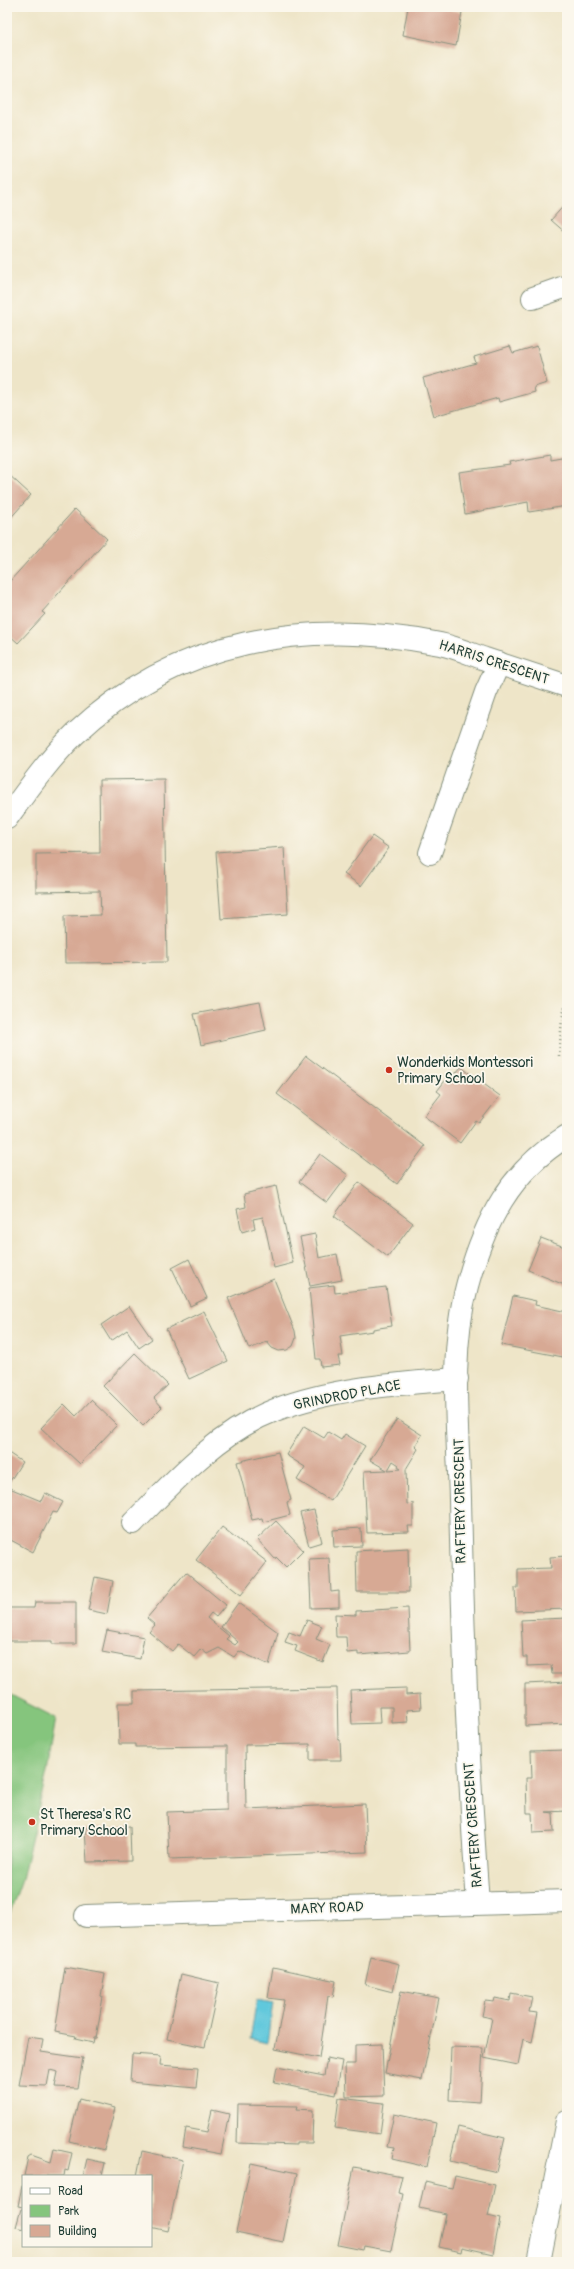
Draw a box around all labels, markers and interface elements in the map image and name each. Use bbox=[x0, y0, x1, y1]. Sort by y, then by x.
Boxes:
street label: HARRIS CRESCENT bbox=[437, 636, 551, 688]
place label: Wonderkids Montessori Primary School bbox=[397, 1054, 533, 1087]
marker: Wonderkids Montessori Primary School bbox=[384, 1065, 394, 1075]
street label: GRINDROD PLACE bbox=[292, 1376, 402, 1414]
street label: RAFTERY CRESCENT bbox=[450, 1438, 470, 1564]
street label: RAFTERY CRESCENT bbox=[460, 1762, 486, 1888]
place label: St Theresa's RC Primary School bbox=[40, 1806, 132, 1839]
marker: St Theresa's RC Primary School bbox=[27, 1817, 37, 1827]
street label: MARY ROAD bbox=[290, 1898, 364, 1918]
legend bbox=[22, 2175, 152, 2247]
text: Road bbox=[58, 2184, 83, 2199]
text: Park bbox=[58, 2204, 79, 2219]
text: Building bbox=[58, 2224, 97, 2239]

